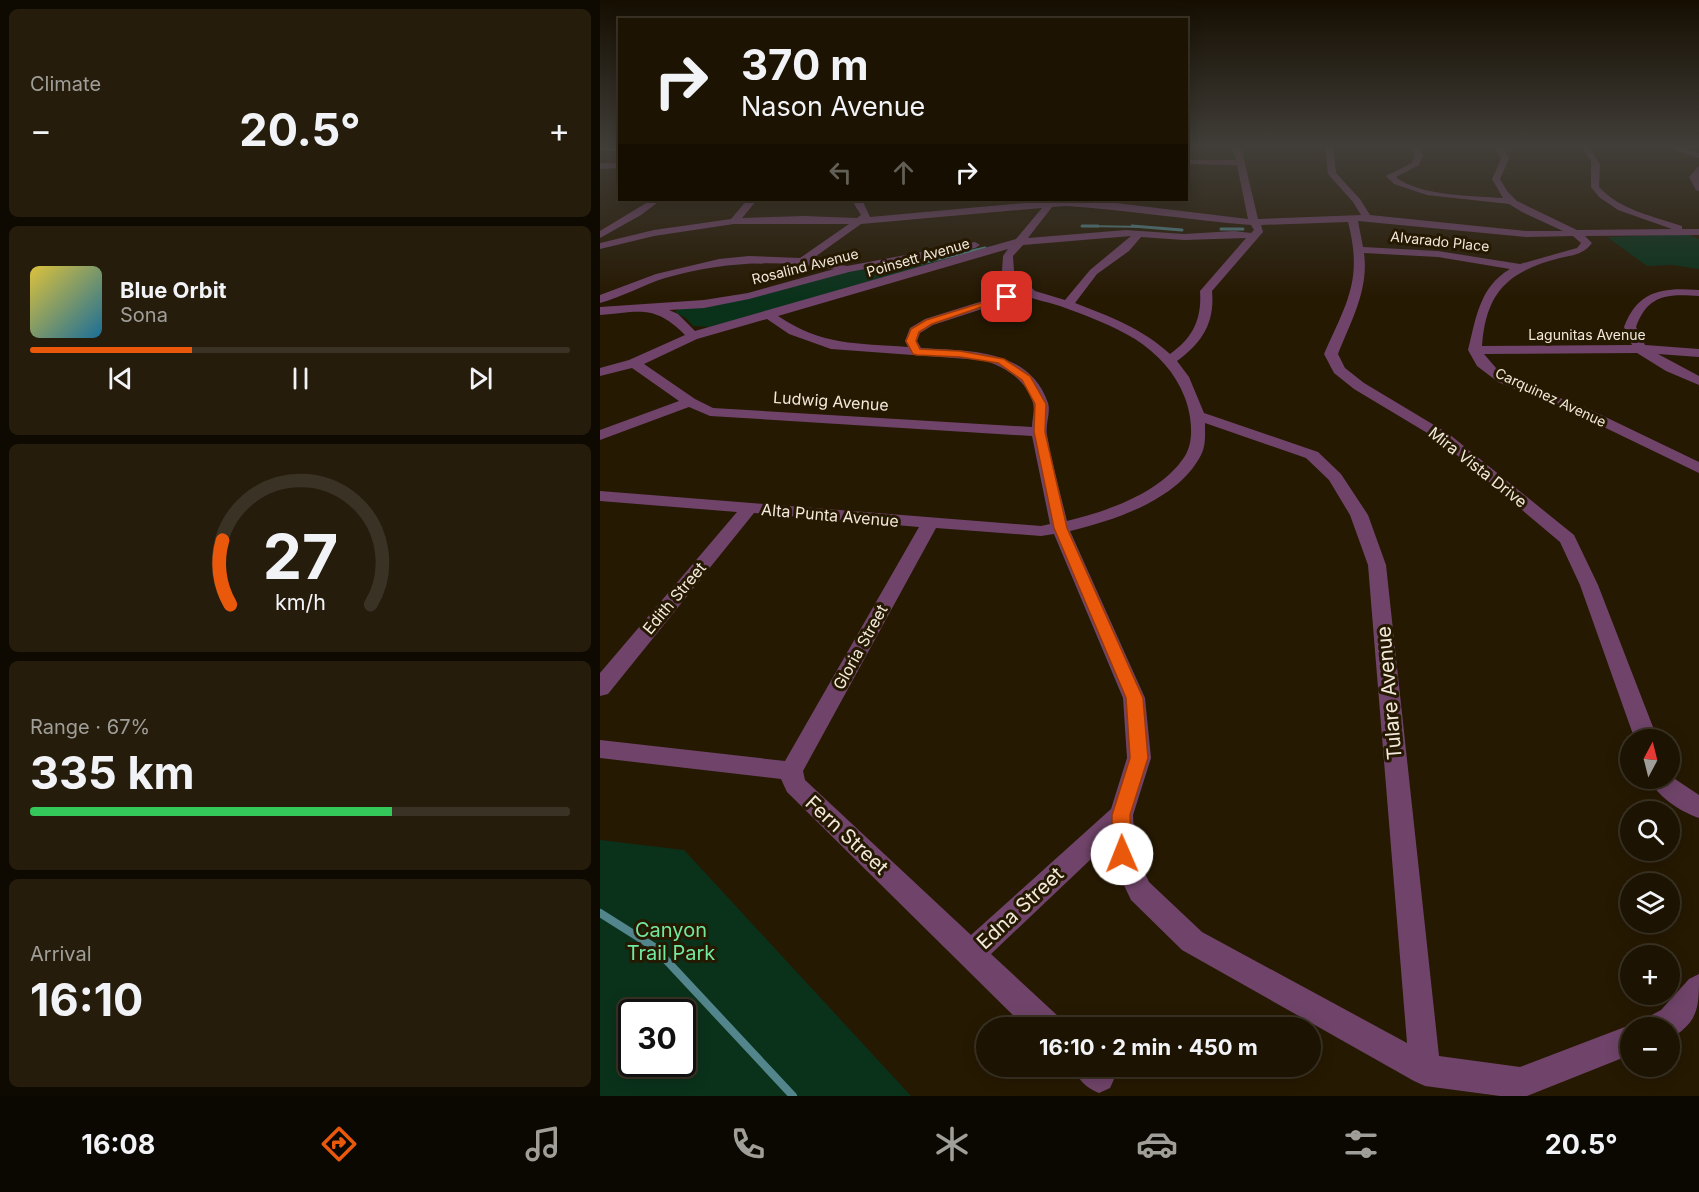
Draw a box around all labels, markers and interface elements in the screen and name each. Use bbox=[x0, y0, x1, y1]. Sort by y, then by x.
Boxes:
text: 370 m bbox=[741, 39, 868, 90]
icon: right bbox=[642, 42, 720, 120]
text: Climate bbox=[30, 72, 101, 96]
text: Nason Avenue bbox=[741, 90, 925, 123]
text: 20.5° bbox=[239, 102, 361, 157]
text: − bbox=[30, 110, 52, 150]
text: + bbox=[548, 110, 570, 150]
icon: left bbox=[824, 156, 857, 189]
icon: ahead bbox=[887, 156, 920, 189]
icon: right bbox=[950, 156, 983, 189]
street label: Alvarado Place bbox=[1390, 227, 1490, 255]
street label: Poinsett Avenue bbox=[865, 234, 971, 280]
street label: Rosalind Avenue bbox=[750, 245, 860, 287]
pin bbox=[981, 271, 1032, 322]
text: Blue Orbit bbox=[120, 277, 227, 303]
icon: arrive bbox=[990, 280, 1023, 313]
text: Sona bbox=[120, 303, 168, 327]
street label: Lagunitas Avenue bbox=[1528, 326, 1646, 343]
icon: previous bbox=[104, 362, 137, 395]
icon: pause bbox=[284, 362, 317, 395]
icon: next bbox=[464, 362, 497, 395]
street label: Carquinez Avenue bbox=[1493, 364, 1609, 430]
street label: Ludwig Avenue bbox=[773, 387, 889, 415]
street label: Mira Vista Drive bbox=[1425, 422, 1531, 512]
street label: Alta Punta Avenue bbox=[760, 499, 900, 531]
text: 27 bbox=[262, 519, 338, 594]
street label: Edith Street bbox=[638, 558, 710, 638]
text: km/h bbox=[275, 589, 325, 615]
street label: Gloria Street bbox=[828, 601, 892, 693]
street label: Tulare Avenue bbox=[1371, 625, 1407, 761]
text: Range · 67% bbox=[30, 715, 150, 739]
north arrow bbox=[1620, 729, 1680, 789]
map controls bbox=[1620, 729, 1680, 1077]
text: 335 km bbox=[30, 745, 195, 800]
street label: Fern Street bbox=[801, 791, 894, 880]
button: search bbox=[1620, 801, 1680, 861]
position arrow bbox=[1090, 822, 1154, 886]
street label: Edna Street bbox=[972, 862, 1069, 954]
button: layers bbox=[1620, 873, 1680, 933]
park label: Canyon Trail Park bbox=[627, 918, 715, 965]
text: Arrival bbox=[30, 942, 92, 966]
button: + bbox=[1620, 945, 1680, 1005]
text: 16:10 bbox=[30, 972, 143, 1027]
speed limit sign: 30 bbox=[618, 999, 696, 1077]
button: − bbox=[1620, 1017, 1680, 1077]
text: 16:10 · 2 min · 450 m bbox=[1039, 1034, 1258, 1060]
icon: directions bbox=[318, 1123, 360, 1165]
icon: music bbox=[522, 1123, 564, 1165]
icon: phone bbox=[727, 1123, 769, 1165]
icon: climate bbox=[931, 1123, 973, 1165]
icon: car bbox=[1136, 1123, 1178, 1165]
icon: filters bbox=[1340, 1123, 1382, 1165]
text: 16:08 bbox=[81, 1128, 155, 1161]
text: 20.5° bbox=[1545, 1128, 1618, 1161]

